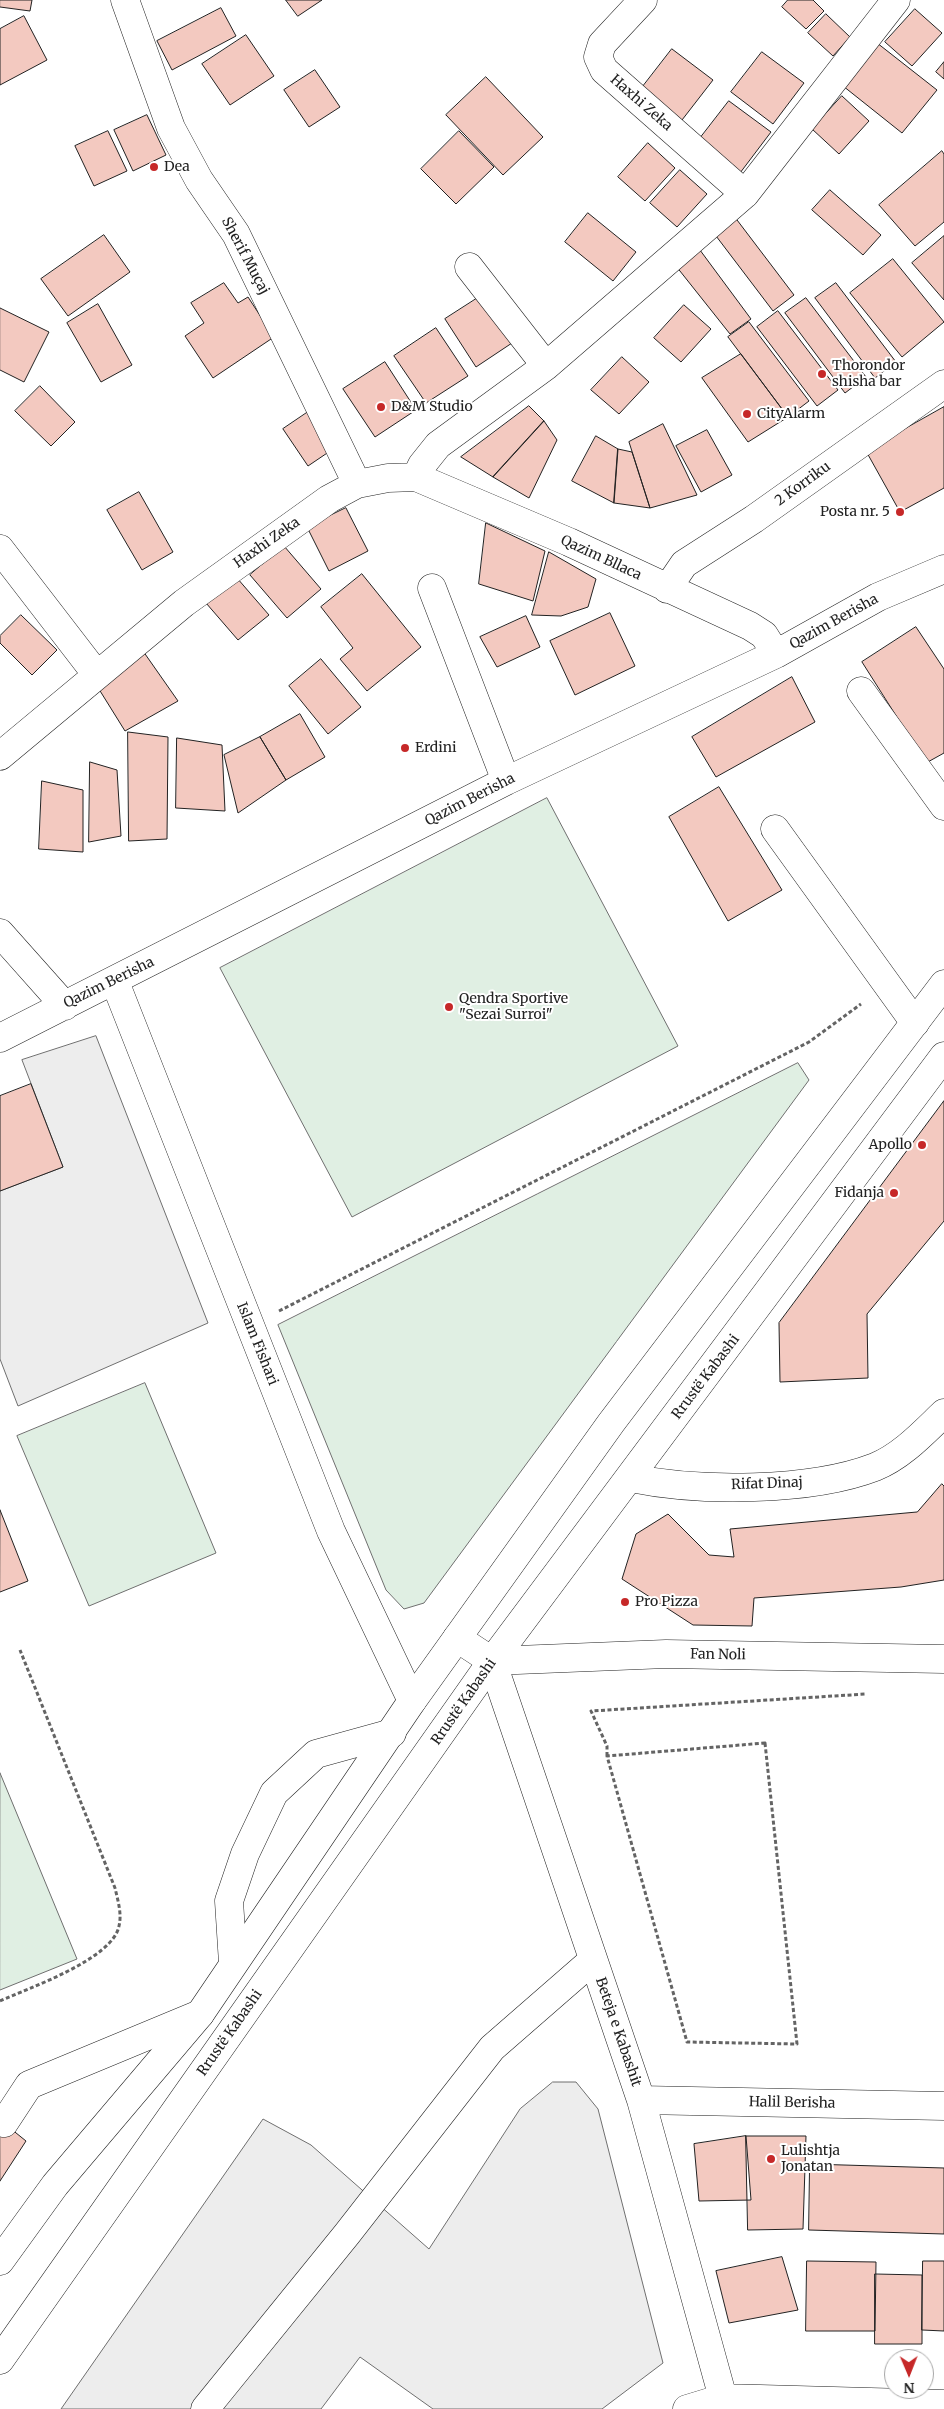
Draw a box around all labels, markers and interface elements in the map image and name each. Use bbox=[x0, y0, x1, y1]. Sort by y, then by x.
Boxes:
street label: Haxhi Zeka bbox=[607, 71, 675, 135]
place label: Dea bbox=[164, 159, 190, 175]
marker: Dea bbox=[148, 161, 160, 173]
street label: Sherif Muçaj bbox=[218, 214, 272, 298]
place label: Thorondor shisha bar bbox=[832, 358, 905, 391]
marker: Thorondor shisha bar bbox=[816, 368, 828, 380]
place label: D&M Studio bbox=[391, 399, 473, 415]
marker: D&M Studio bbox=[375, 401, 387, 413]
place label: CityAlarm bbox=[757, 406, 825, 422]
marker: CityAlarm bbox=[741, 408, 753, 420]
street label: 2 Korriku bbox=[772, 458, 834, 510]
place label: Posta nr. 5 bbox=[820, 504, 890, 520]
marker: Posta nr. 5 bbox=[894, 506, 906, 518]
street label: Haxhi Zeka bbox=[231, 514, 303, 572]
street label: Qazim Bllaca bbox=[558, 532, 644, 584]
street label: Qazim Berisha bbox=[787, 591, 881, 653]
place label: Erdini bbox=[415, 740, 457, 756]
marker: Erdini bbox=[399, 742, 411, 754]
street label: Qazim Berisha bbox=[422, 770, 518, 830]
street label: Qazim Berisha bbox=[61, 954, 157, 1012]
place label: Qendra Sportive "Sezai Surroi" bbox=[459, 991, 568, 1024]
marker: Qendra Sportive "Sezai Surroi" bbox=[443, 1001, 455, 1013]
place label: Apollo bbox=[868, 1137, 912, 1153]
marker: Apollo bbox=[916, 1139, 928, 1151]
place label: Fidanja bbox=[834, 1185, 884, 1201]
marker: Fidanja bbox=[888, 1187, 900, 1199]
street label: Islam Fishari bbox=[233, 1300, 281, 1388]
street label: Rrustë Kabashi bbox=[669, 1331, 743, 1423]
street label: Rifat Dinaj bbox=[731, 1474, 803, 1494]
place label: Pro Pizza bbox=[635, 1594, 698, 1610]
marker: Pro Pizza bbox=[619, 1596, 631, 1608]
street label: Fan Noli bbox=[690, 1646, 746, 1664]
street label: Rrustë Kabashi bbox=[428, 1656, 500, 1748]
street label: Beteja e Kabashit bbox=[591, 1975, 645, 2089]
street label: Rrustë Kabashi bbox=[194, 1987, 266, 2079]
street label: Halil Berisha bbox=[749, 2094, 835, 2112]
place label: Lulishtja Jonatan bbox=[781, 2143, 840, 2176]
marker: Lulishtja Jonatan bbox=[765, 2153, 777, 2165]
north arrow bbox=[884, 2349, 934, 2399]
text: N bbox=[904, 2379, 915, 2397]

